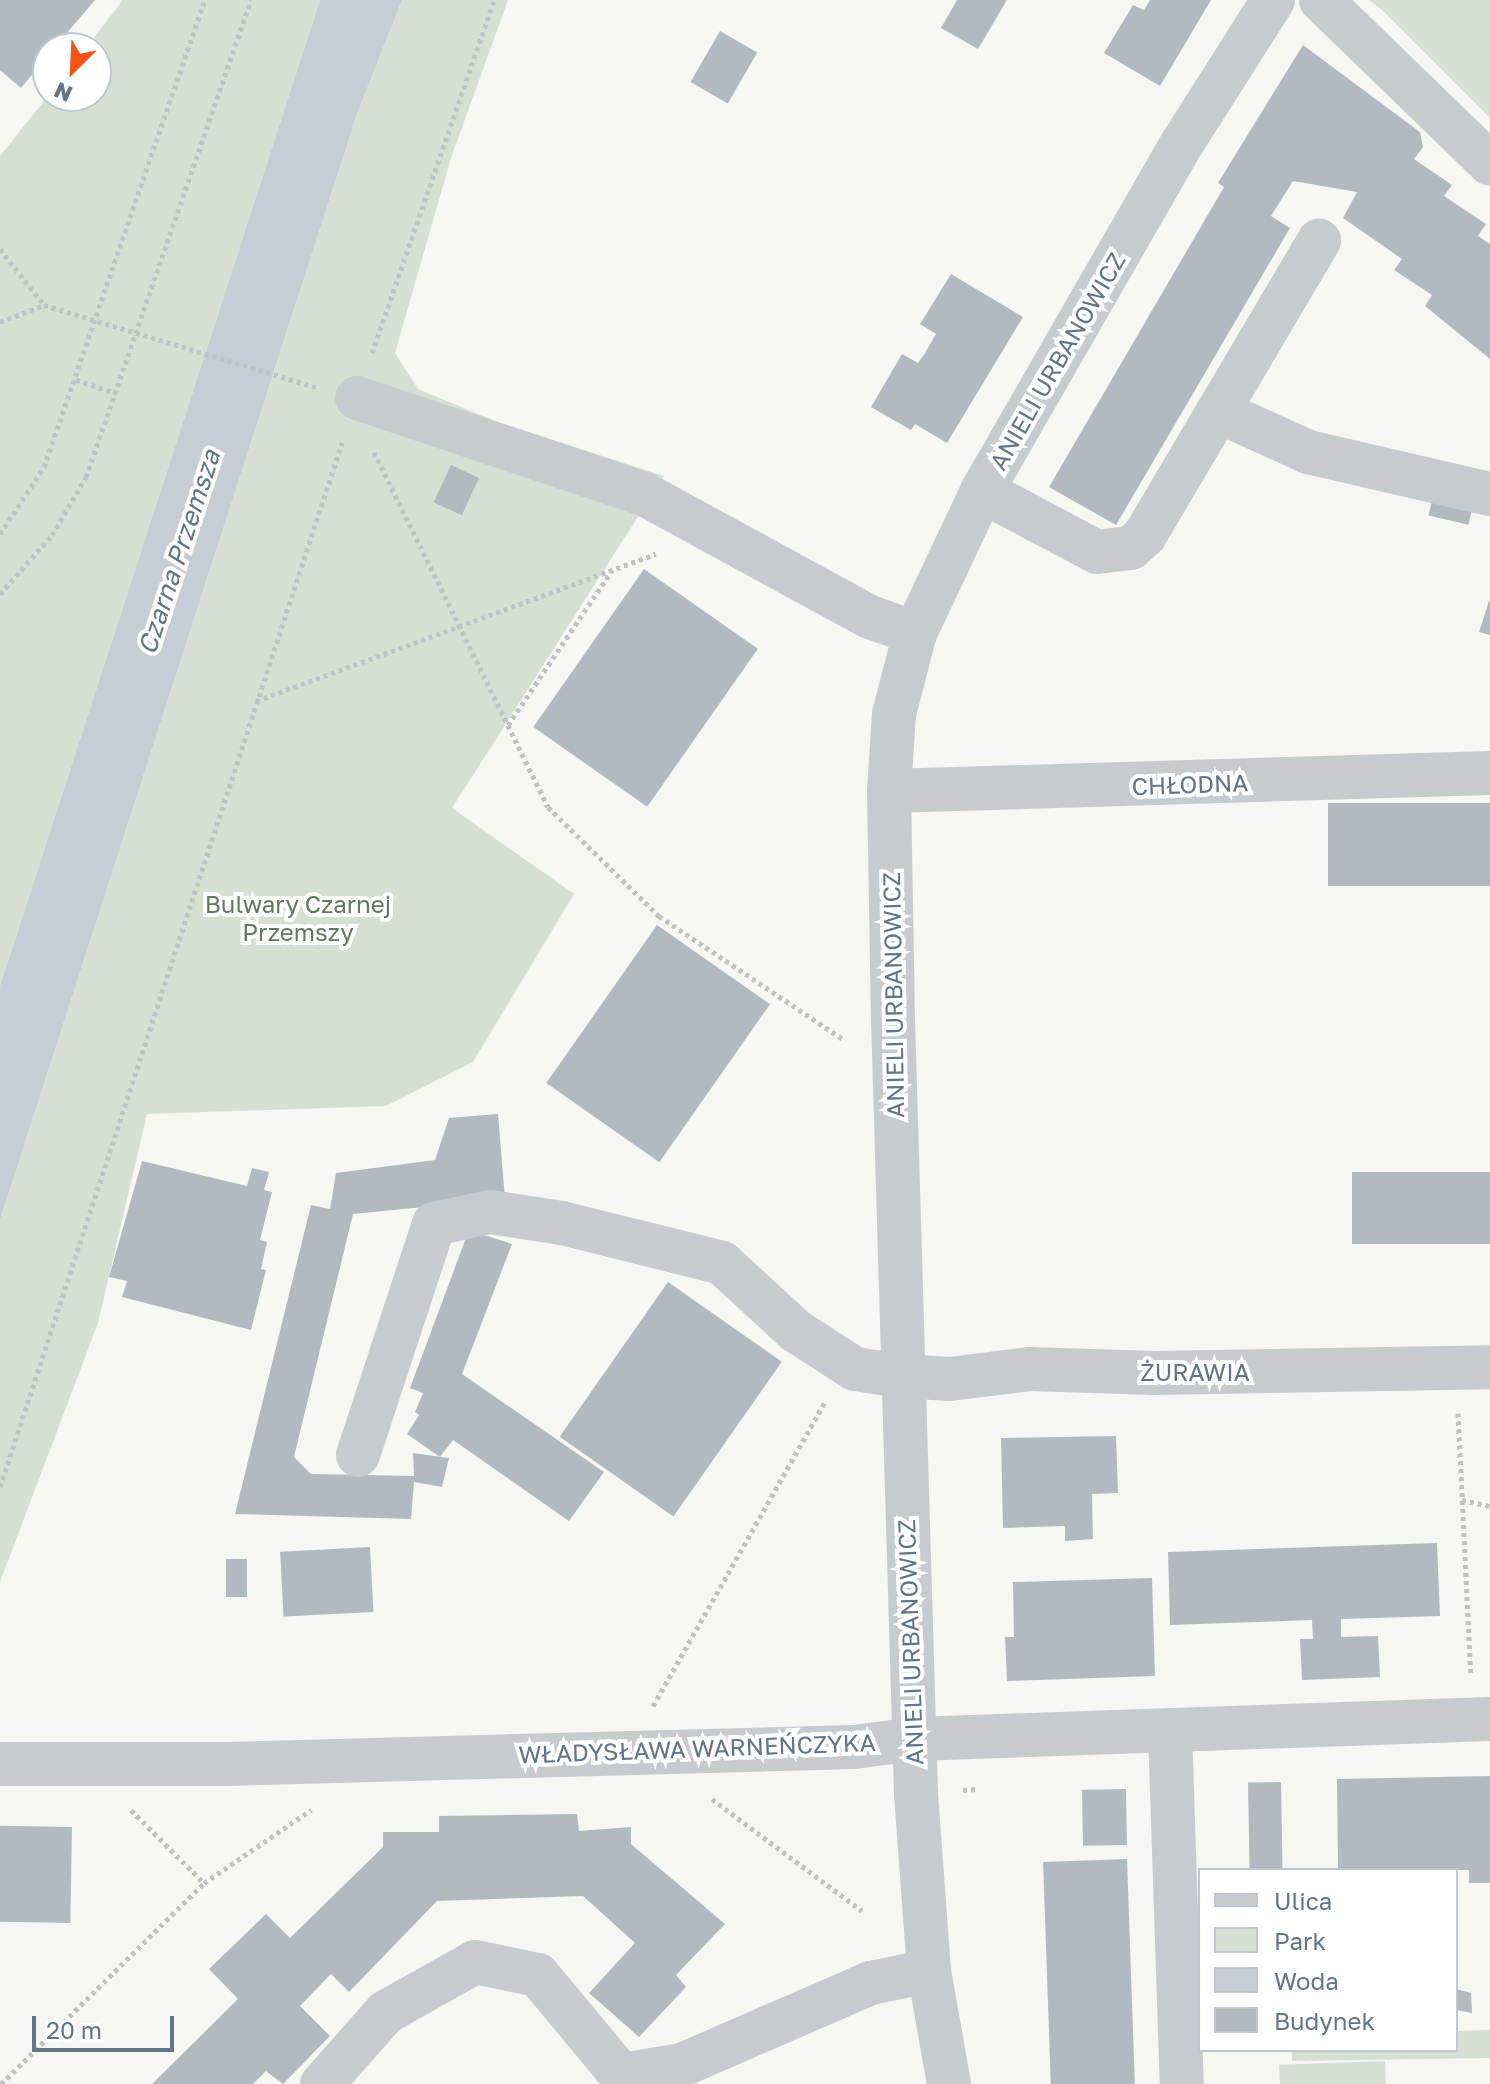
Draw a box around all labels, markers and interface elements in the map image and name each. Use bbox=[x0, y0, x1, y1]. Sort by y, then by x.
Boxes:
north arrow bbox=[32, 32, 112, 112]
text: N bbox=[50, 77, 76, 108]
street label: ANIELI URBANOWICZ bbox=[983, 247, 1131, 475]
water label: Czarna Przemsza bbox=[131, 446, 227, 658]
street label: CHŁODNA bbox=[1131, 768, 1249, 800]
street label: ANIELI URBANOWICZ bbox=[876, 872, 910, 1118]
park label: Bulwary Czarnej Przemszy bbox=[205, 890, 391, 946]
street label: ŻURAWIA bbox=[1140, 1358, 1250, 1386]
street label: ANIELI URBANOWICZ bbox=[891, 1519, 929, 1765]
street label: WŁADYSŁAWA WARNEŃCZYKA bbox=[518, 1727, 876, 1769]
legend bbox=[1198, 1868, 1458, 2052]
text: Ulica bbox=[1274, 1886, 1332, 1915]
text: Park bbox=[1274, 1926, 1326, 1955]
text: Woda bbox=[1274, 1966, 1339, 1995]
scale bar bbox=[36, 2000, 178, 2050]
text: Budynek bbox=[1274, 2006, 1375, 2035]
text: 20 m bbox=[46, 2015, 102, 2044]

